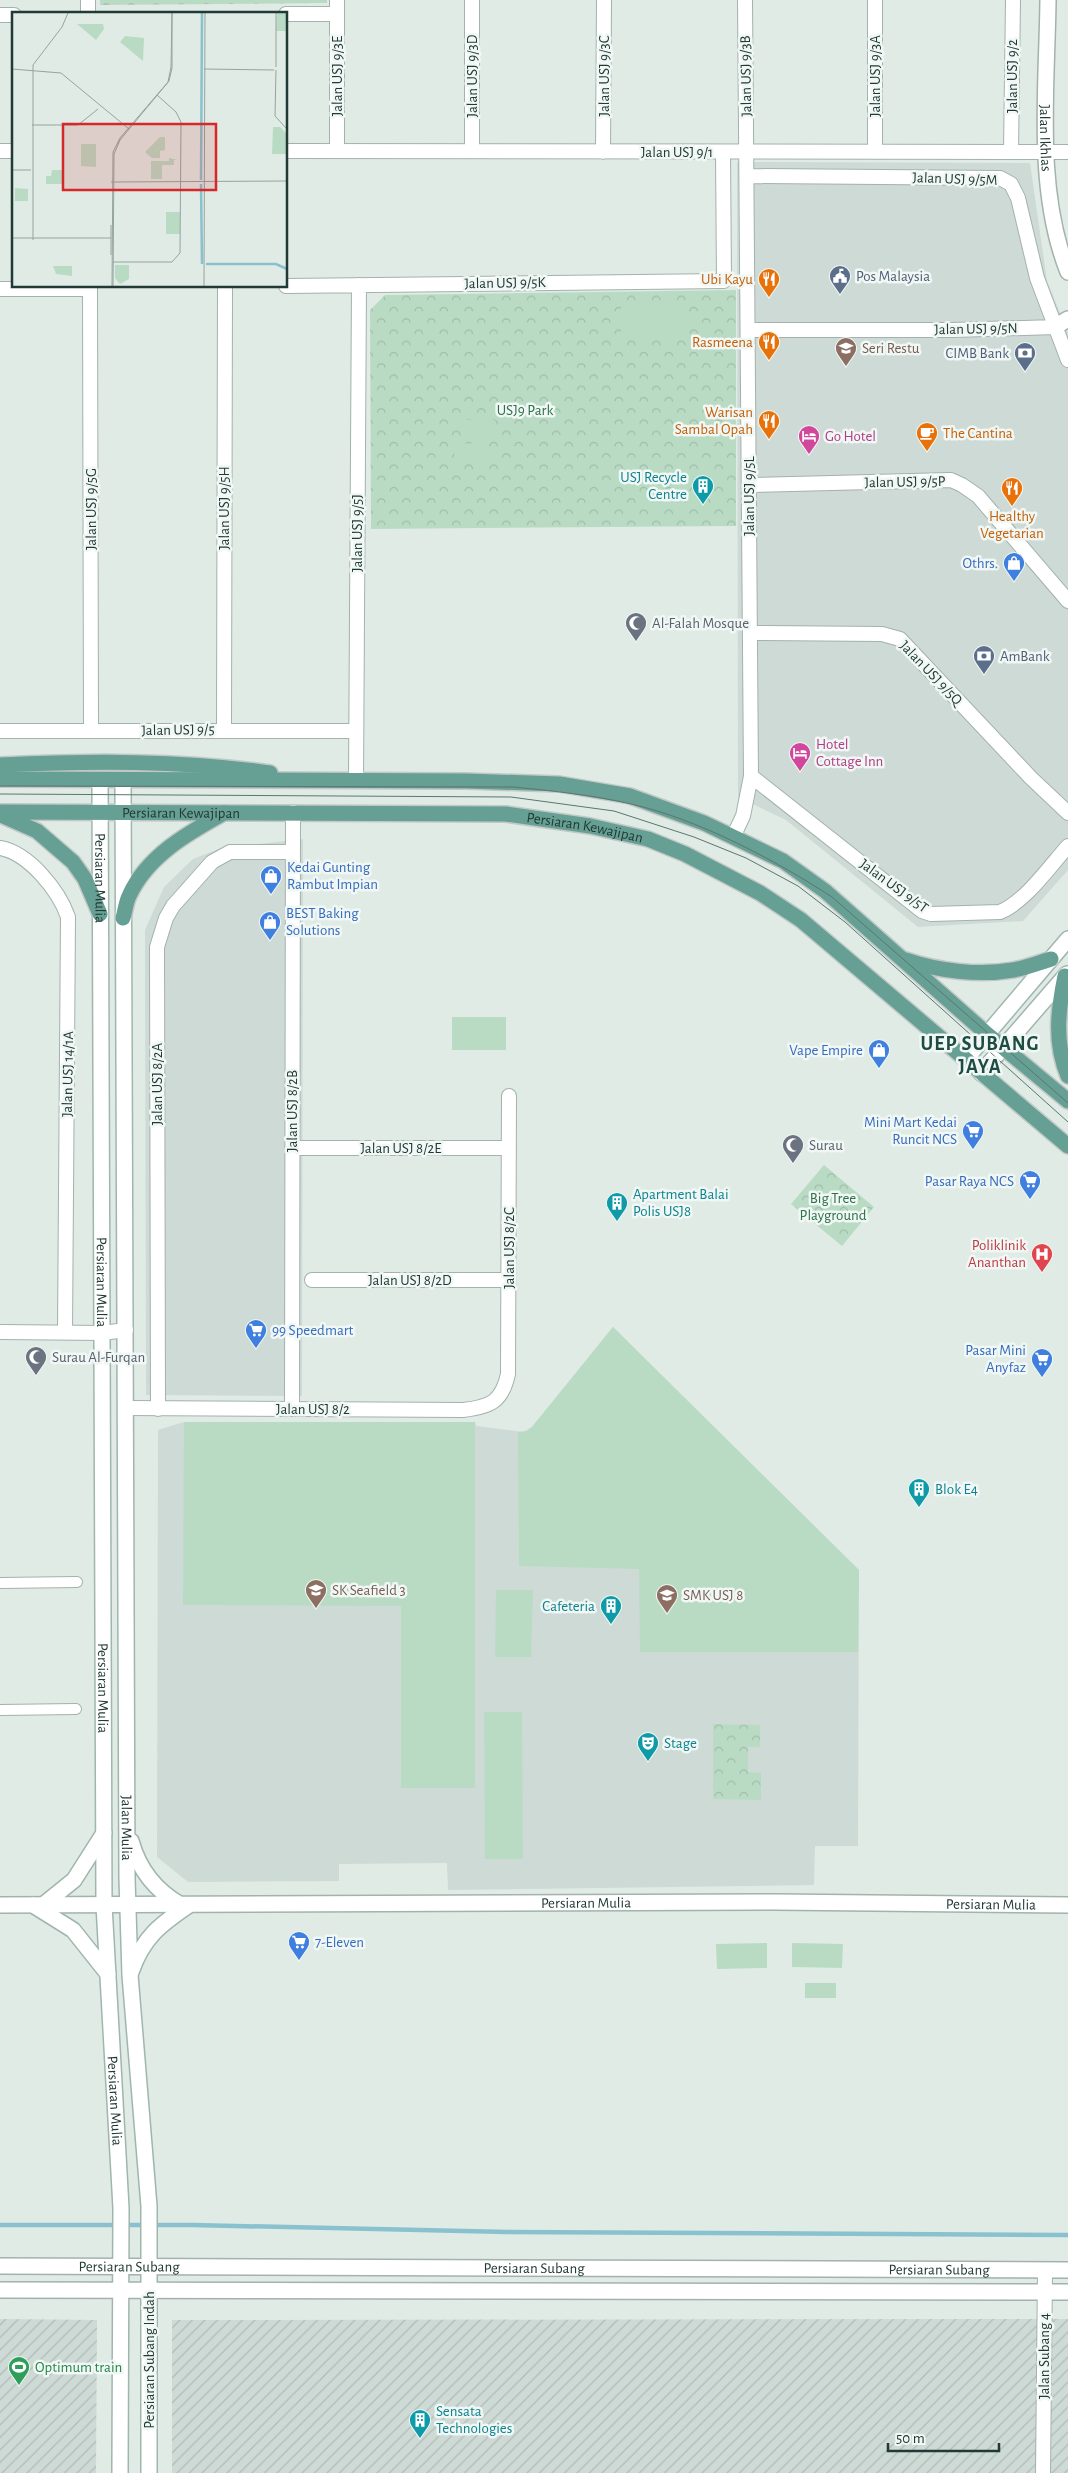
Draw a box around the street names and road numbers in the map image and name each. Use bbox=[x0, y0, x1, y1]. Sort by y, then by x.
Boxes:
street label: Jalan USJ 9/3D bbox=[465, 34, 480, 117]
street label: Jalan USJ 9/3C bbox=[597, 35, 612, 116]
street label: Jalan USJ 9/3B bbox=[738, 35, 754, 117]
street label: Jalan USJ 9/3A bbox=[868, 35, 883, 117]
street label: Jalan USJ 9/3E bbox=[330, 36, 345, 116]
street label: Jalan USJ 9/2 bbox=[1005, 39, 1020, 113]
street label: Jalan Ikhlas bbox=[1038, 104, 1054, 172]
street label: Jalan USJ 9/1 bbox=[641, 145, 713, 160]
street label: Jalan USJ 9/5M bbox=[912, 170, 998, 188]
street label: Jalan USJ 9/5K bbox=[464, 275, 547, 291]
street label: Jalan USJ 9/5N bbox=[934, 321, 1018, 337]
street label: Jalan USJ 9/5L bbox=[742, 456, 757, 536]
street label: Jalan USJ 9/5H bbox=[217, 466, 232, 550]
street label: Jalan USJ 9/5G bbox=[84, 468, 99, 550]
street label: Jalan USJ 9/5P bbox=[864, 474, 946, 490]
street label: Jalan USJ 9/5J bbox=[350, 494, 365, 572]
street label: Jalan USJ 9/5Q bbox=[897, 638, 966, 709]
street label: Jalan USJ 9/5 bbox=[141, 722, 215, 738]
street label: Persiaran Kewajipan bbox=[122, 805, 240, 820]
street label: Persiaran Kewajipan bbox=[526, 810, 645, 845]
street label: Persiaran Mulia bbox=[93, 833, 108, 923]
street label: Jalan USJ 9/5T bbox=[857, 856, 932, 916]
street label: Jalan USJ 14/1A bbox=[60, 1031, 76, 1117]
street label: Jalan USJ 8/2A bbox=[150, 1042, 165, 1125]
street label: Jalan USJ 8/2B bbox=[285, 1070, 300, 1152]
street label: Jalan USJ 8/2E bbox=[360, 1141, 442, 1156]
street label: Jalan USJ 8/2C bbox=[502, 1207, 517, 1289]
street label: Persiaran Mulia bbox=[94, 1237, 109, 1327]
street label: Jalan USJ 8/2D bbox=[368, 1273, 452, 1288]
street label: Jalan USJ 8/2 bbox=[276, 1402, 350, 1417]
street label: Persiaran Mulia bbox=[96, 1643, 111, 1733]
street label: Jalan Mulia bbox=[119, 1795, 134, 1861]
street label: Persiaran Mulia bbox=[541, 1895, 631, 1910]
street label: Persiaran Mulia bbox=[946, 1896, 1036, 1912]
street label: Persiaran Mulia bbox=[105, 2055, 125, 2146]
street label: Persiaran Subang bbox=[78, 2259, 180, 2274]
street label: Persiaran Subang bbox=[483, 2260, 585, 2276]
street label: Persiaran Subang bbox=[888, 2262, 990, 2277]
street label: Persiaran Subang Indah bbox=[142, 2291, 157, 2429]
street label: Jalan Subang 4 bbox=[1037, 2313, 1052, 2399]

